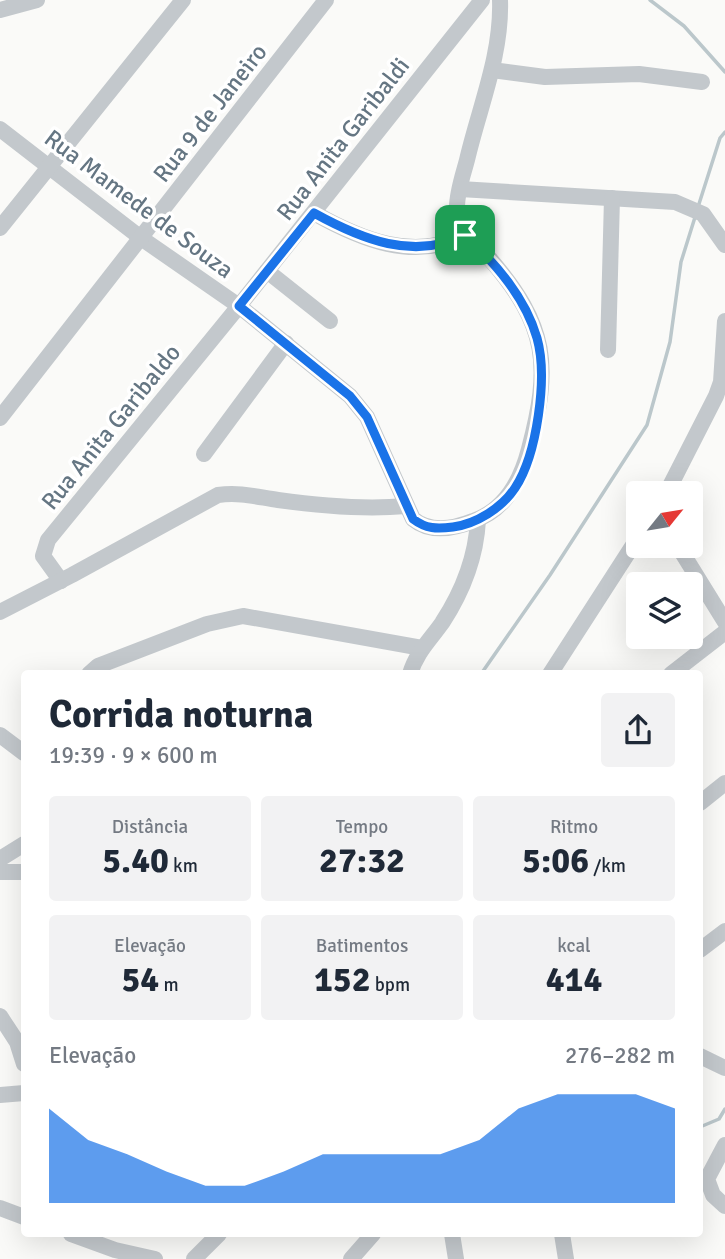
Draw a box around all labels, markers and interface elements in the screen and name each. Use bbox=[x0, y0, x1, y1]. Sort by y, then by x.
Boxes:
street label: Rua 9 de Janeiro bbox=[147, 38, 273, 188]
street label: Rua Anita Garibaldi bbox=[270, 51, 416, 227]
street label: Rua Mamede de Souza bbox=[39, 123, 239, 285]
pin bbox=[435, 205, 495, 265]
icon: arrive bbox=[446, 216, 484, 254]
street label: Rua Anita Garibaldo bbox=[35, 338, 187, 516]
north arrow bbox=[626, 481, 704, 558]
map controls bbox=[626, 481, 703, 649]
button: layers bbox=[626, 572, 703, 649]
text: Corrida noturna bbox=[49, 691, 313, 738]
button: share bbox=[601, 693, 675, 767]
text: 19:39 · 9 × 600 m bbox=[49, 741, 218, 770]
text: Distância bbox=[112, 815, 188, 839]
text: Tempo bbox=[336, 815, 388, 839]
text: Ritmo bbox=[550, 815, 598, 839]
text: 5.40 bbox=[102, 839, 169, 882]
text: 27:32 bbox=[319, 839, 405, 882]
text: 5:06 bbox=[522, 839, 589, 882]
text: km bbox=[169, 854, 198, 878]
text: /km bbox=[589, 854, 626, 878]
text: Elevação bbox=[114, 934, 186, 958]
text: Batimentos bbox=[316, 934, 408, 958]
text: kcal bbox=[557, 934, 591, 958]
text: 54 bbox=[121, 958, 159, 1001]
text: 152 bbox=[314, 958, 371, 1001]
text: 414 bbox=[546, 958, 602, 1001]
text: m bbox=[159, 973, 179, 997]
text: bpm bbox=[371, 973, 410, 997]
text: Elevação bbox=[49, 1041, 136, 1070]
text: 276–282 m bbox=[565, 1041, 675, 1070]

